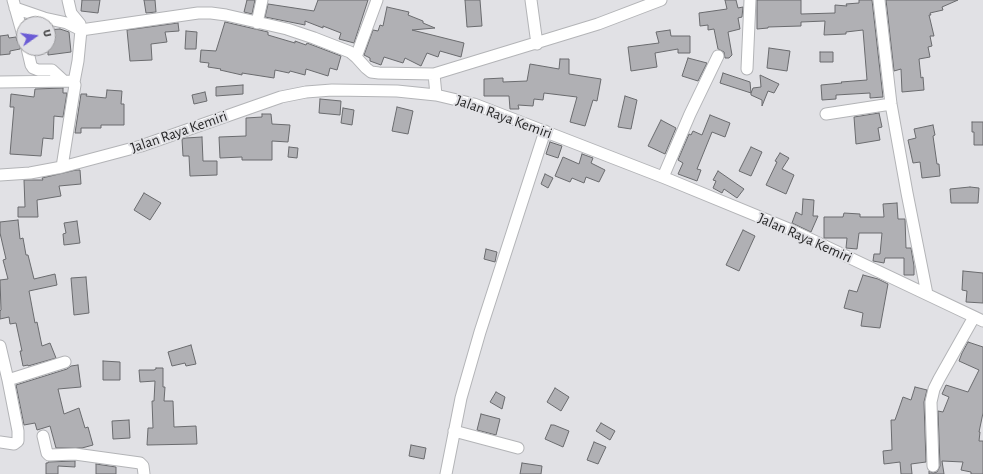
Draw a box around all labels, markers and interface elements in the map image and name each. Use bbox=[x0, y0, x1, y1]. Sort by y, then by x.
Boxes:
north arrow bbox=[16, 16, 56, 56]
text: U bbox=[41, 28, 53, 38]
street label: Jalan Raya Kemiri bbox=[453, 91, 555, 143]
street label: Jalan Raya Kemiri bbox=[128, 107, 230, 157]
street label: Jalan Raya Kemiri bbox=[755, 209, 855, 267]

